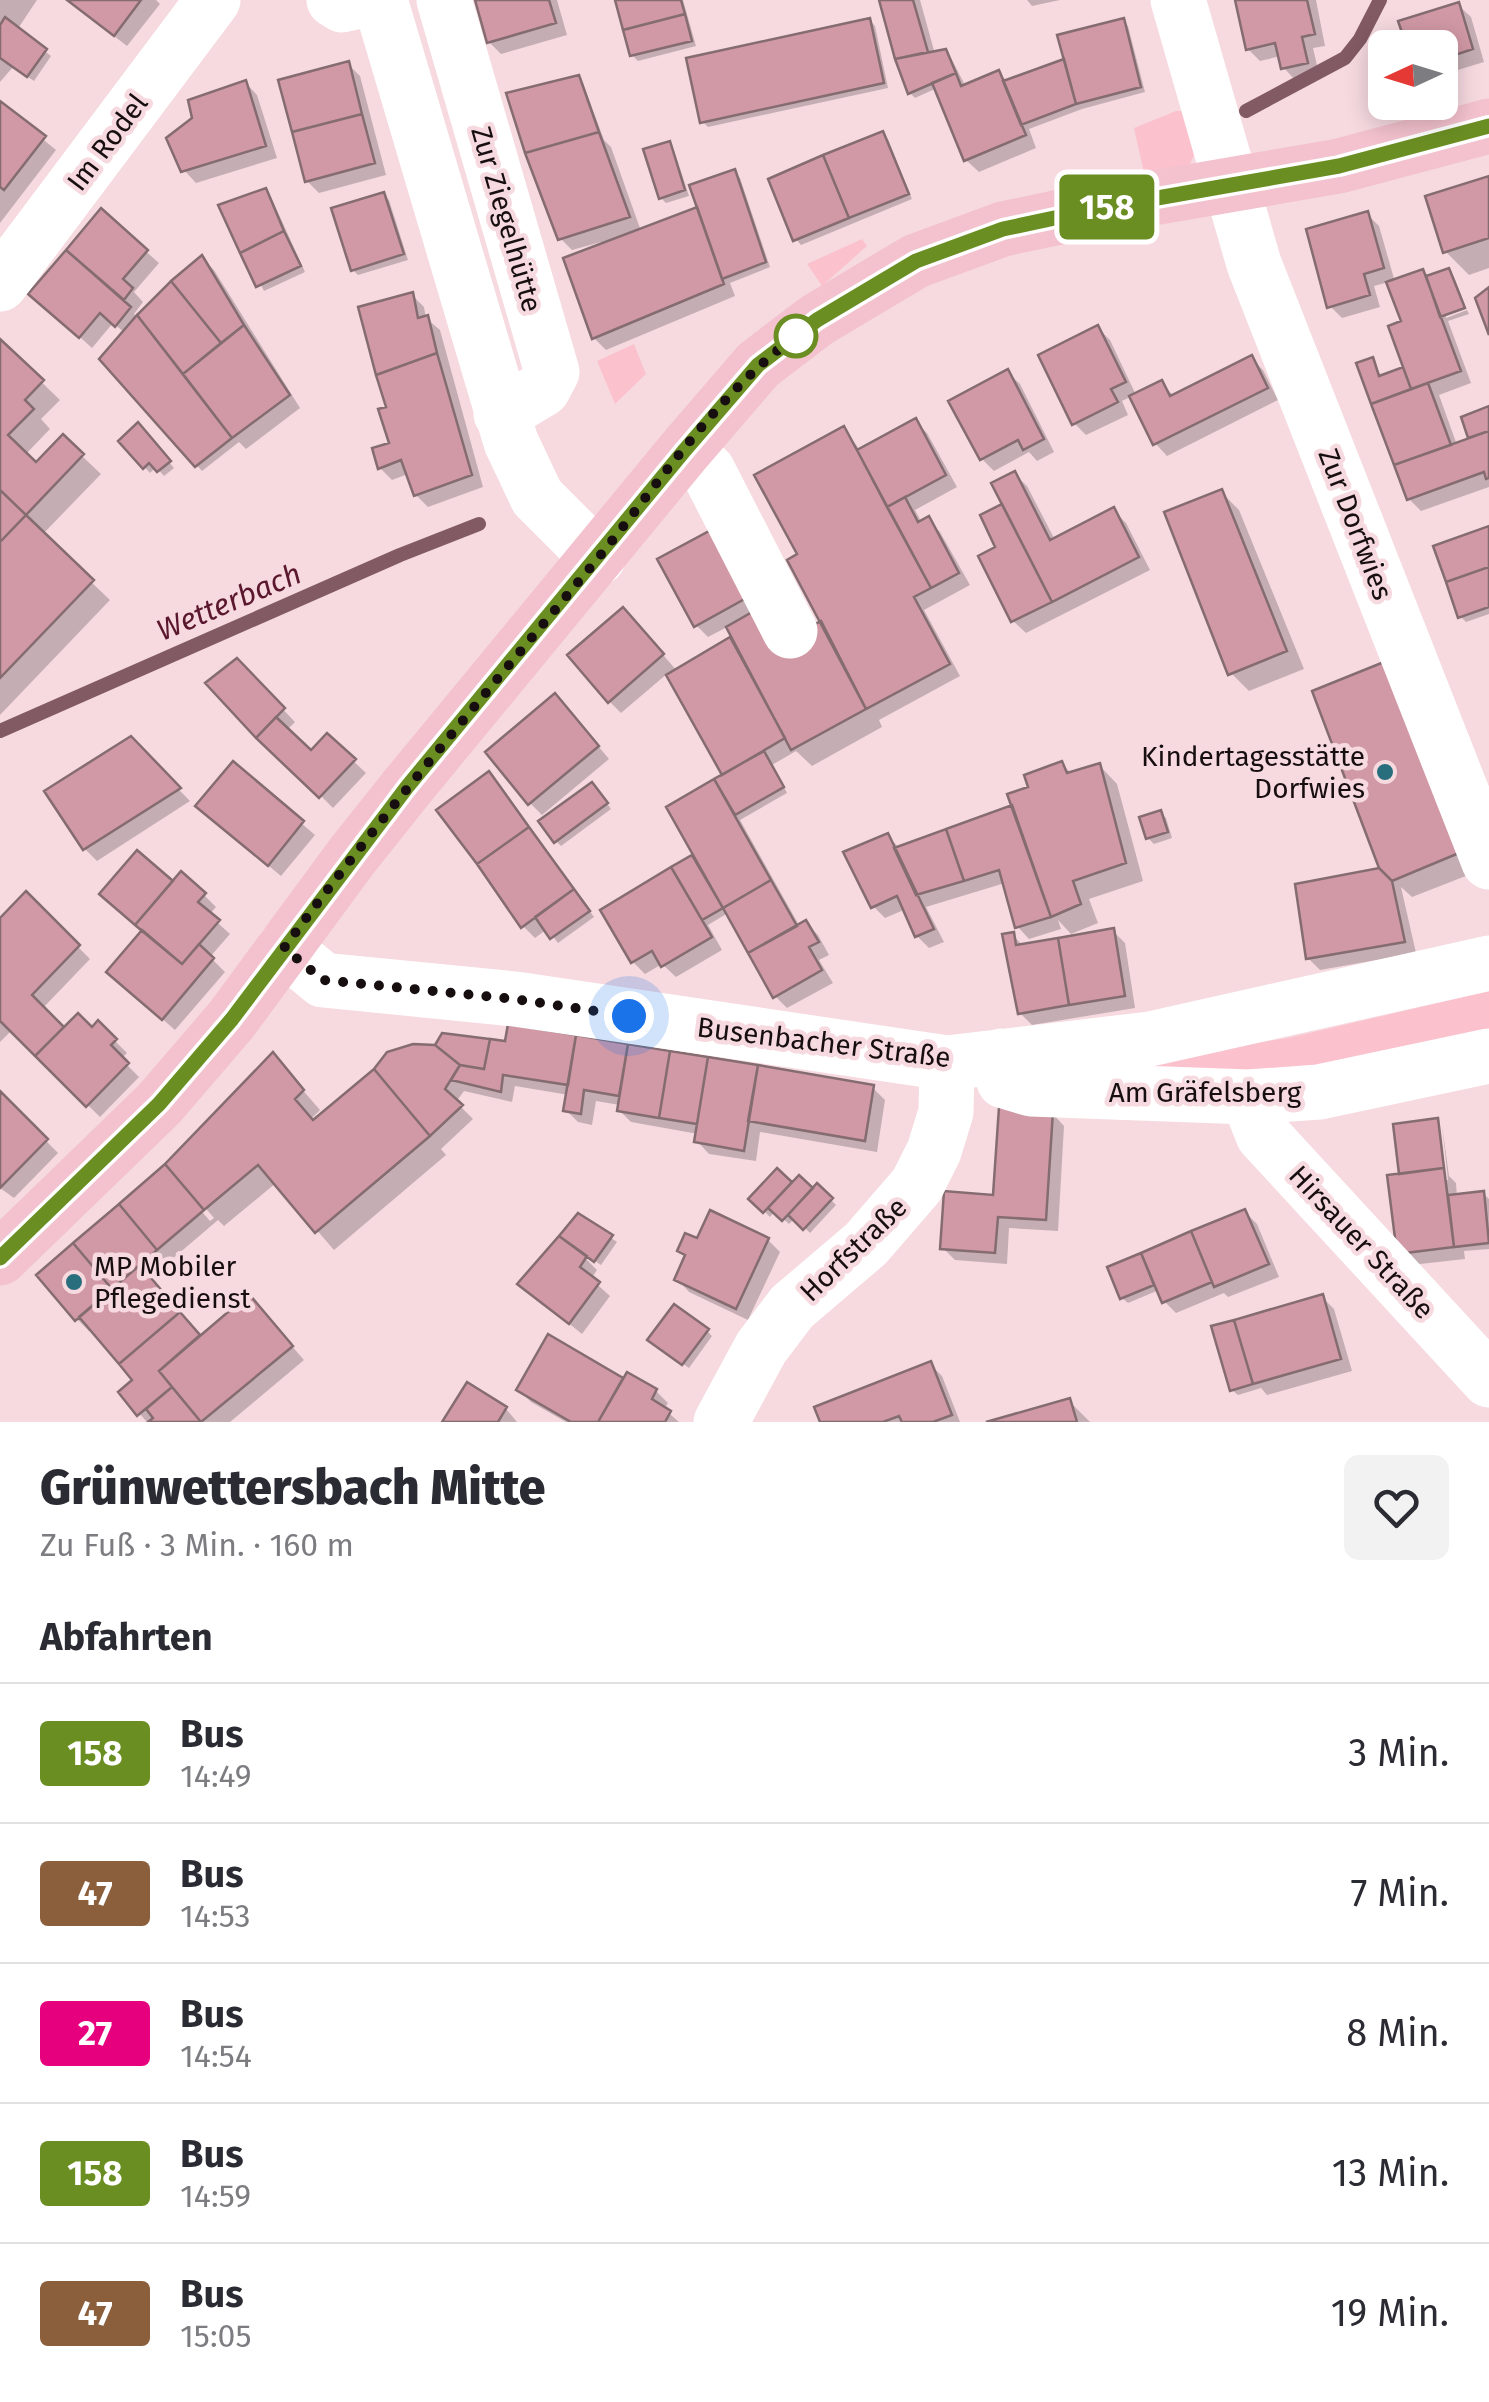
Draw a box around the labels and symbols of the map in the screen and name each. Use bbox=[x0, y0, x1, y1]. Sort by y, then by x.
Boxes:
north arrow bbox=[1368, 30, 1458, 120]
street label: Im Rodel bbox=[60, 87, 155, 197]
street label: Zur Ziegelhütte bbox=[464, 122, 549, 316]
line badge: 158 bbox=[1050, 174, 1164, 240]
unlabelled marker bbox=[775, 315, 817, 357]
street label: Zur Dorfwies bbox=[1312, 444, 1400, 605]
water label: Wetterbach bbox=[151, 555, 307, 649]
place label: Kindertagesstätte Dorfwies bbox=[1141, 740, 1365, 805]
marker: Kindertagesstätte Dorfwies bbox=[1374, 761, 1396, 783]
your location bbox=[604, 991, 654, 1041]
street label: Busenbacher Straße bbox=[695, 1011, 953, 1074]
street label: Am Gräfelsberg bbox=[1109, 1076, 1302, 1109]
street label: Hirsauer Straße bbox=[1282, 1159, 1441, 1326]
street label: Horfstraße bbox=[793, 1190, 914, 1308]
place label: MP Mobiler Pflegedienst bbox=[94, 1250, 252, 1315]
marker: MP Mobiler Pflegedienst bbox=[63, 1271, 85, 1293]

